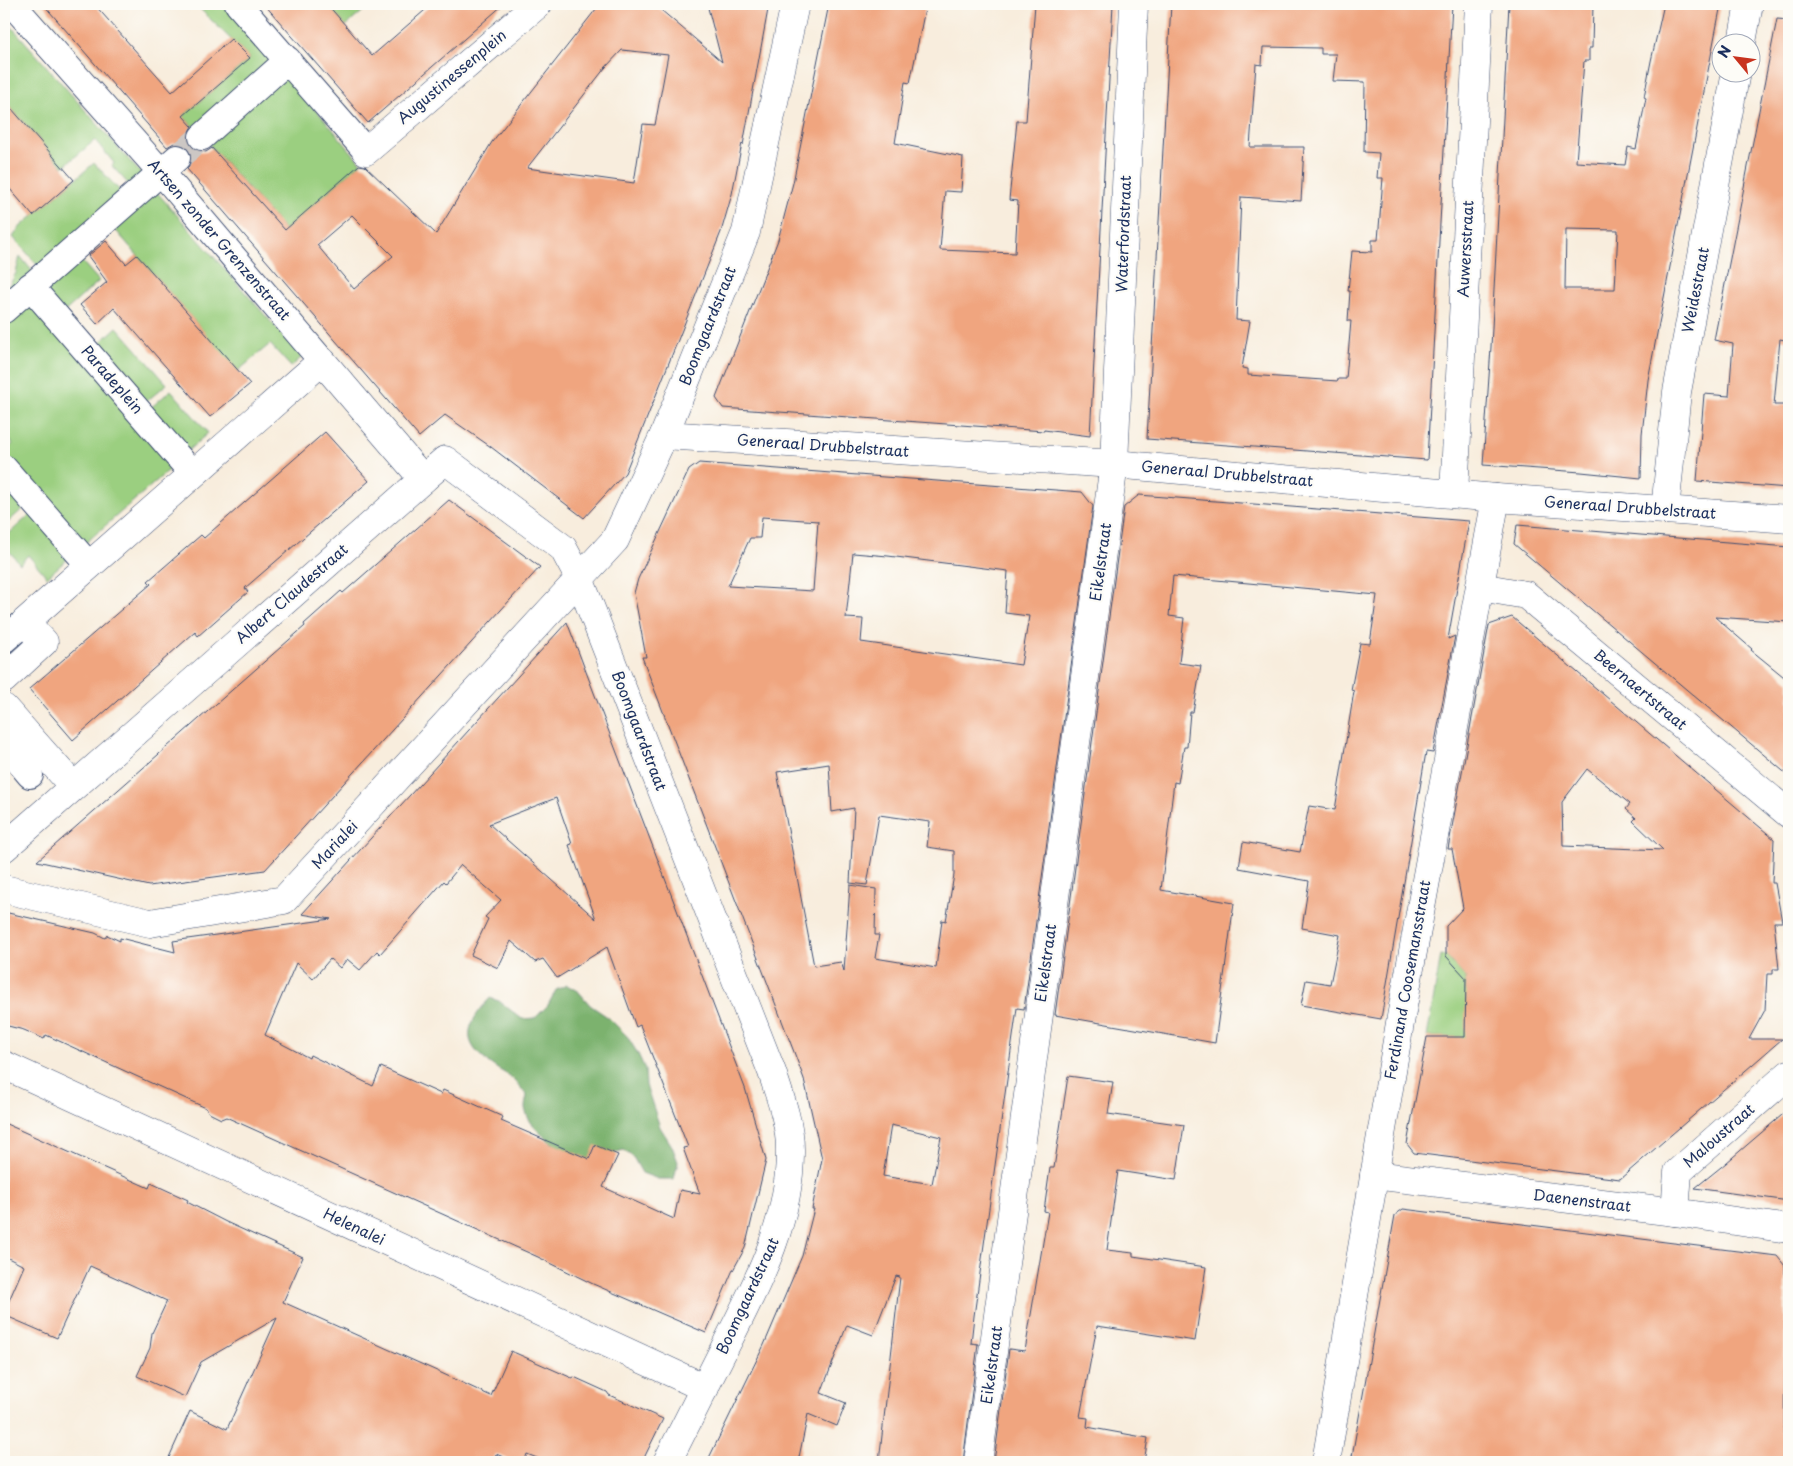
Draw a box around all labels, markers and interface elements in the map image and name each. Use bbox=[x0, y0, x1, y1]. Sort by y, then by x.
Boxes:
street label: Augustinessenplein bbox=[391, 23, 511, 129]
north arrow bbox=[1710, 32, 1760, 82]
text: N bbox=[1712, 42, 1736, 61]
street label: Artsen zonder Grenzenstraat bbox=[143, 153, 297, 325]
street label: Waterfordstraat bbox=[1109, 175, 1136, 293]
street label: Auwersstraat bbox=[1450, 200, 1479, 298]
street label: Weidestraat bbox=[1675, 245, 1714, 335]
street label: Boomgaardstraat bbox=[672, 262, 741, 389]
street label: Paradeplein bbox=[77, 340, 150, 418]
street label: Generaal Drubbelstraat bbox=[736, 427, 910, 462]
street label: Generaal Drubbelstraat bbox=[1140, 454, 1314, 491]
street label: Generaal Drubbelstraat bbox=[1543, 489, 1717, 524]
street label: Eikelstraat bbox=[1083, 521, 1116, 602]
street label: Albert Claudestraat bbox=[230, 537, 352, 648]
street label: Beernaertstraat bbox=[1589, 643, 1693, 735]
street label: Boomgaardstraat bbox=[607, 667, 674, 794]
street label: Marialei bbox=[305, 815, 362, 873]
street label: Ferdinand Coosemansstraat bbox=[1378, 878, 1435, 1081]
street label: Eikelstraat bbox=[1028, 922, 1061, 1003]
street label: Maloustraat bbox=[1677, 1097, 1759, 1173]
street label: Daenenstraat bbox=[1532, 1182, 1633, 1217]
street label: Helenalei bbox=[320, 1201, 389, 1250]
street label: Boomgaardstraat bbox=[709, 1233, 784, 1358]
street label: Eikelstraat bbox=[974, 1324, 1007, 1405]

